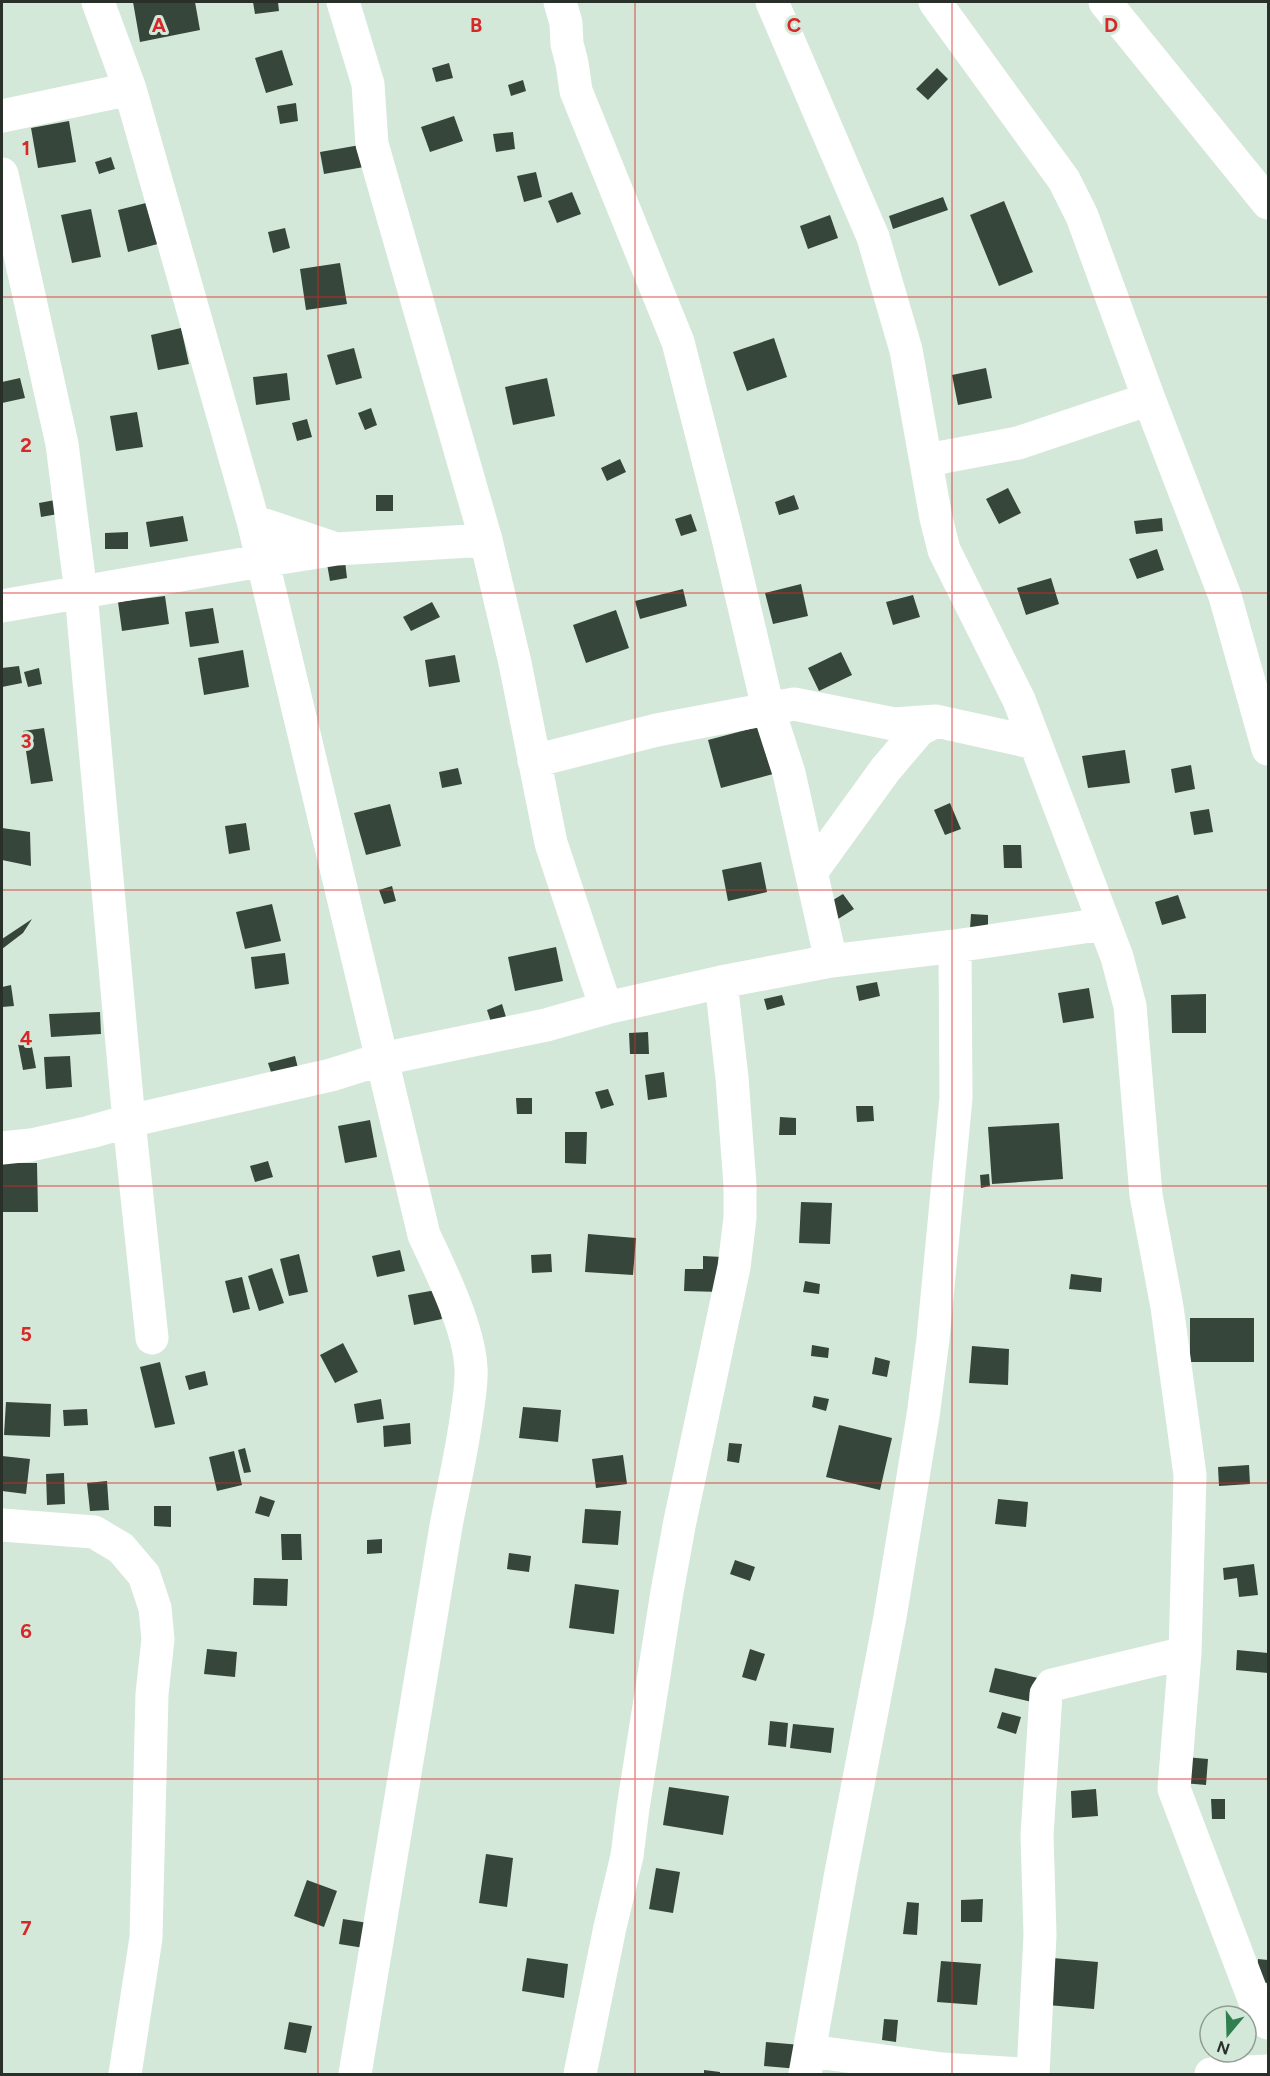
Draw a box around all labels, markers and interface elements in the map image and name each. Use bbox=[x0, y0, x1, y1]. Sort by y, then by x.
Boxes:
text: A bbox=[152, 13, 167, 37]
text: B bbox=[470, 13, 482, 37]
text: C bbox=[787, 13, 801, 37]
text: D bbox=[1104, 13, 1118, 37]
text: 1 bbox=[22, 136, 30, 160]
text: 2 bbox=[20, 433, 32, 457]
text: 3 bbox=[20, 729, 32, 753]
text: 4 bbox=[20, 1026, 33, 1050]
text: 5 bbox=[20, 1322, 32, 1346]
text: 6 bbox=[20, 1619, 32, 1643]
text: 7 bbox=[20, 1916, 32, 1940]
north arrow bbox=[1198, 2004, 1258, 2064]
text: N bbox=[1214, 2037, 1232, 2059]

